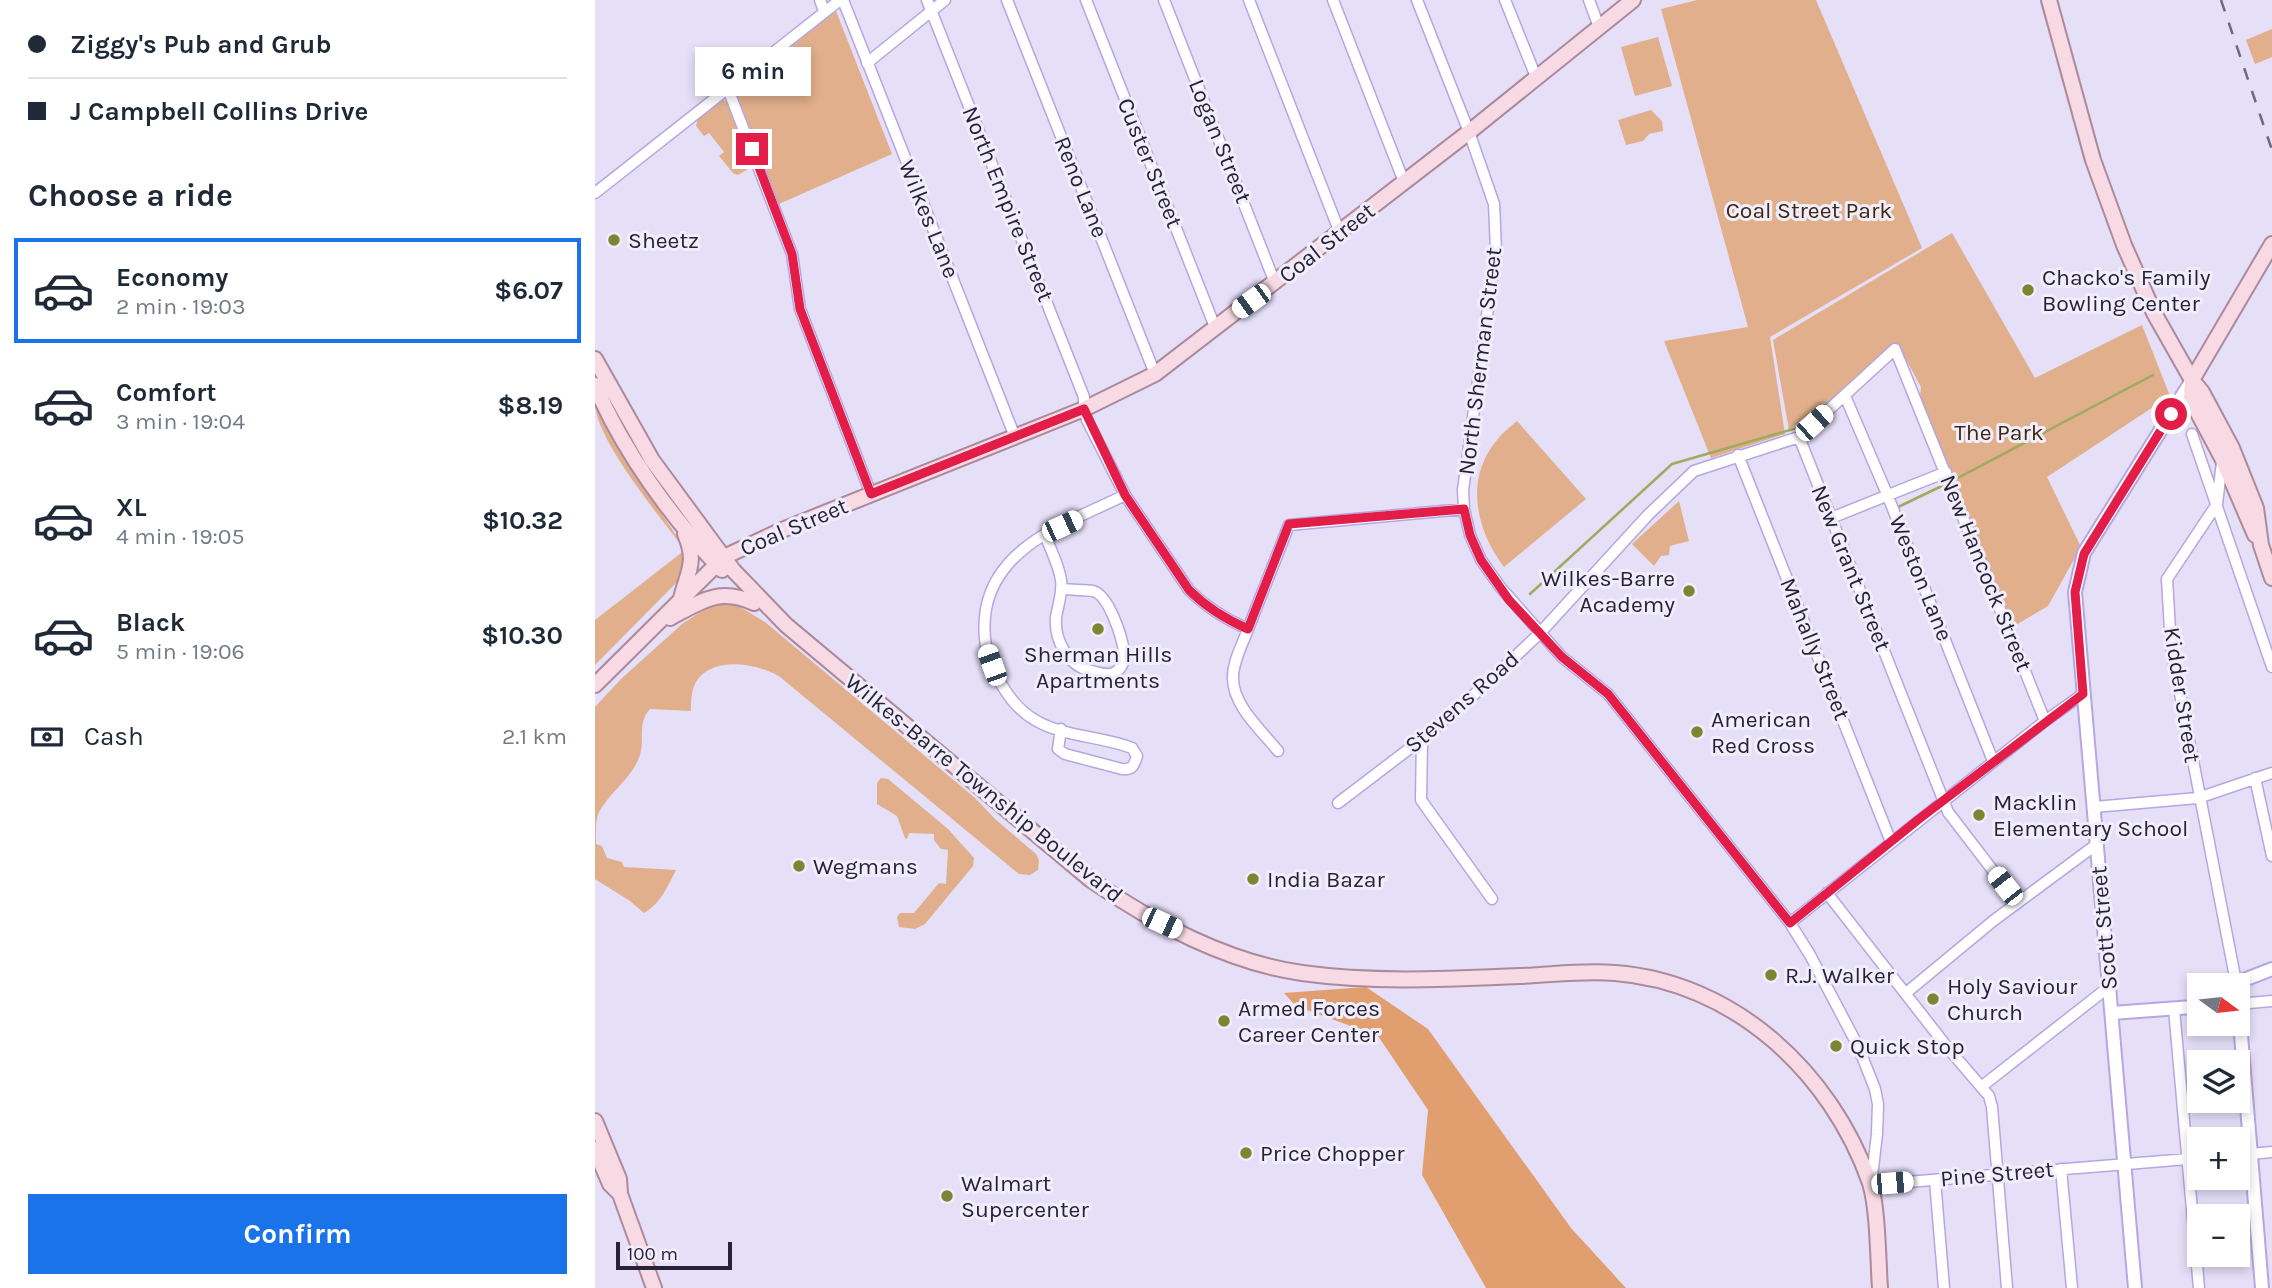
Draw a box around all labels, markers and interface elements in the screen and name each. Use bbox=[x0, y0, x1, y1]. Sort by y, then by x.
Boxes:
text: Ziggy's Pub and Grub bbox=[70, 29, 331, 60]
callout: 6 min bbox=[694, 47, 810, 96]
text: 6 min bbox=[721, 58, 785, 85]
street label: Logan Street bbox=[1183, 75, 1257, 207]
street label: Custer Street bbox=[1112, 94, 1188, 232]
text: J Campbell Collins Drive bbox=[70, 96, 368, 127]
street label: North Empire Street bbox=[957, 102, 1060, 306]
street label: Reno Lane bbox=[1048, 132, 1114, 242]
route end bbox=[736, 133, 768, 165]
street label: Wilkes Lane bbox=[893, 156, 965, 282]
text: Choose a ride bbox=[28, 177, 233, 214]
street label: Coal Street bbox=[1274, 197, 1381, 289]
park label: Coal Street Park bbox=[1726, 197, 1892, 224]
place label: Sheetz bbox=[628, 227, 699, 254]
marker: Sheetz bbox=[606, 232, 622, 248]
street label: North Sherman Street bbox=[1453, 245, 1507, 476]
icon: car bbox=[32, 259, 95, 322]
text: Economy bbox=[116, 262, 228, 293]
place label: Chacko's Family Bowling Center bbox=[2042, 264, 2211, 317]
text: $6.07 bbox=[494, 275, 563, 306]
car bbox=[1228, 280, 1275, 322]
marker: Chacko's Family Bowling Center bbox=[2020, 282, 2036, 298]
text: 2 min · 19:03 bbox=[116, 293, 246, 320]
icon: car bbox=[32, 374, 95, 437]
text: Comfort bbox=[116, 377, 217, 408]
text: $8.19 bbox=[498, 390, 563, 421]
route start bbox=[2155, 398, 2187, 430]
car bbox=[1792, 401, 1837, 445]
text: 3 min · 19:04 bbox=[116, 408, 245, 435]
park label: The Park bbox=[1954, 419, 2044, 446]
street label: New Hancock Street bbox=[1934, 471, 2038, 675]
street label: New Grant Street bbox=[1805, 481, 1897, 655]
icon: car bbox=[32, 489, 95, 552]
text: XL bbox=[116, 492, 147, 523]
street label: Coal Street bbox=[736, 492, 852, 562]
text: $10.32 bbox=[482, 505, 563, 536]
car bbox=[1039, 508, 1086, 544]
street label: Weston Lane bbox=[1883, 511, 1959, 645]
text: 4 min · 19:05 bbox=[116, 523, 244, 550]
place label: Wilkes-Barre Academy bbox=[1541, 565, 1675, 618]
street label: Mahally Street bbox=[1774, 574, 1856, 724]
marker: Wilkes-Barre Academy bbox=[1681, 583, 1697, 599]
icon: car bbox=[32, 604, 95, 667]
text: Black bbox=[116, 607, 185, 638]
text: $10.30 bbox=[481, 620, 563, 651]
marker: Sherman Hills Apartments bbox=[1090, 621, 1106, 637]
street label: Kidder Street bbox=[2158, 625, 2206, 765]
text: 5 min · 19:06 bbox=[116, 638, 245, 665]
place label: Sherman Hills Apartments bbox=[1024, 641, 1172, 694]
car bbox=[975, 642, 1010, 688]
street label: Stevens Road bbox=[1400, 645, 1524, 759]
street label: Wilkes-Barre Township Boulevard bbox=[840, 668, 1128, 908]
place label: American Red Cross bbox=[1711, 706, 1815, 759]
icon: cash bbox=[28, 718, 66, 756]
text: Cash bbox=[84, 721, 144, 752]
text: 2.1 km bbox=[502, 723, 567, 750]
marker: American Red Cross bbox=[1689, 724, 1705, 740]
place label: Macklin Elementary School bbox=[1993, 789, 2188, 842]
marker: Macklin Elementary School bbox=[1971, 807, 1987, 823]
place label: Wegmans bbox=[813, 853, 918, 880]
marker: Wegmans bbox=[791, 858, 807, 874]
car bbox=[1984, 863, 2027, 909]
street label: Scott Street bbox=[2085, 865, 2123, 991]
place label: India Bazar bbox=[1267, 866, 1385, 893]
marker: India Bazar bbox=[1245, 871, 1261, 887]
car bbox=[1139, 905, 1186, 941]
place label: R.J. Walker bbox=[1785, 962, 1895, 989]
marker: R.J. Walker bbox=[1763, 967, 1779, 983]
place label: Holy Saviour Church bbox=[1947, 973, 2078, 1026]
north arrow bbox=[2187, 973, 2251, 1036]
map controls bbox=[2187, 973, 2250, 1267]
marker: Holy Saviour Church bbox=[1925, 991, 1941, 1007]
place label: Armed Forces Career Center bbox=[1238, 995, 1380, 1048]
marker: Armed Forces Career Center bbox=[1216, 1013, 1232, 1029]
place label: Quick Stop bbox=[1850, 1033, 1965, 1060]
marker: Quick Stop bbox=[1828, 1038, 1844, 1054]
button: layers bbox=[2187, 1050, 2250, 1113]
button: + bbox=[2187, 1127, 2250, 1190]
place label: Price Chopper bbox=[1260, 1140, 1405, 1167]
marker: Price Chopper bbox=[1238, 1145, 1254, 1161]
street label: Pine Street bbox=[1939, 1156, 2055, 1192]
place label: Walmart Supercenter bbox=[961, 1170, 1089, 1223]
car bbox=[1871, 1171, 1914, 1195]
marker: Walmart Supercenter bbox=[939, 1188, 955, 1204]
button: Confirm bbox=[28, 1194, 567, 1274]
button: − bbox=[2187, 1204, 2250, 1267]
scale bar bbox=[616, 1239, 731, 1271]
text: 100 m bbox=[627, 1243, 678, 1265]

